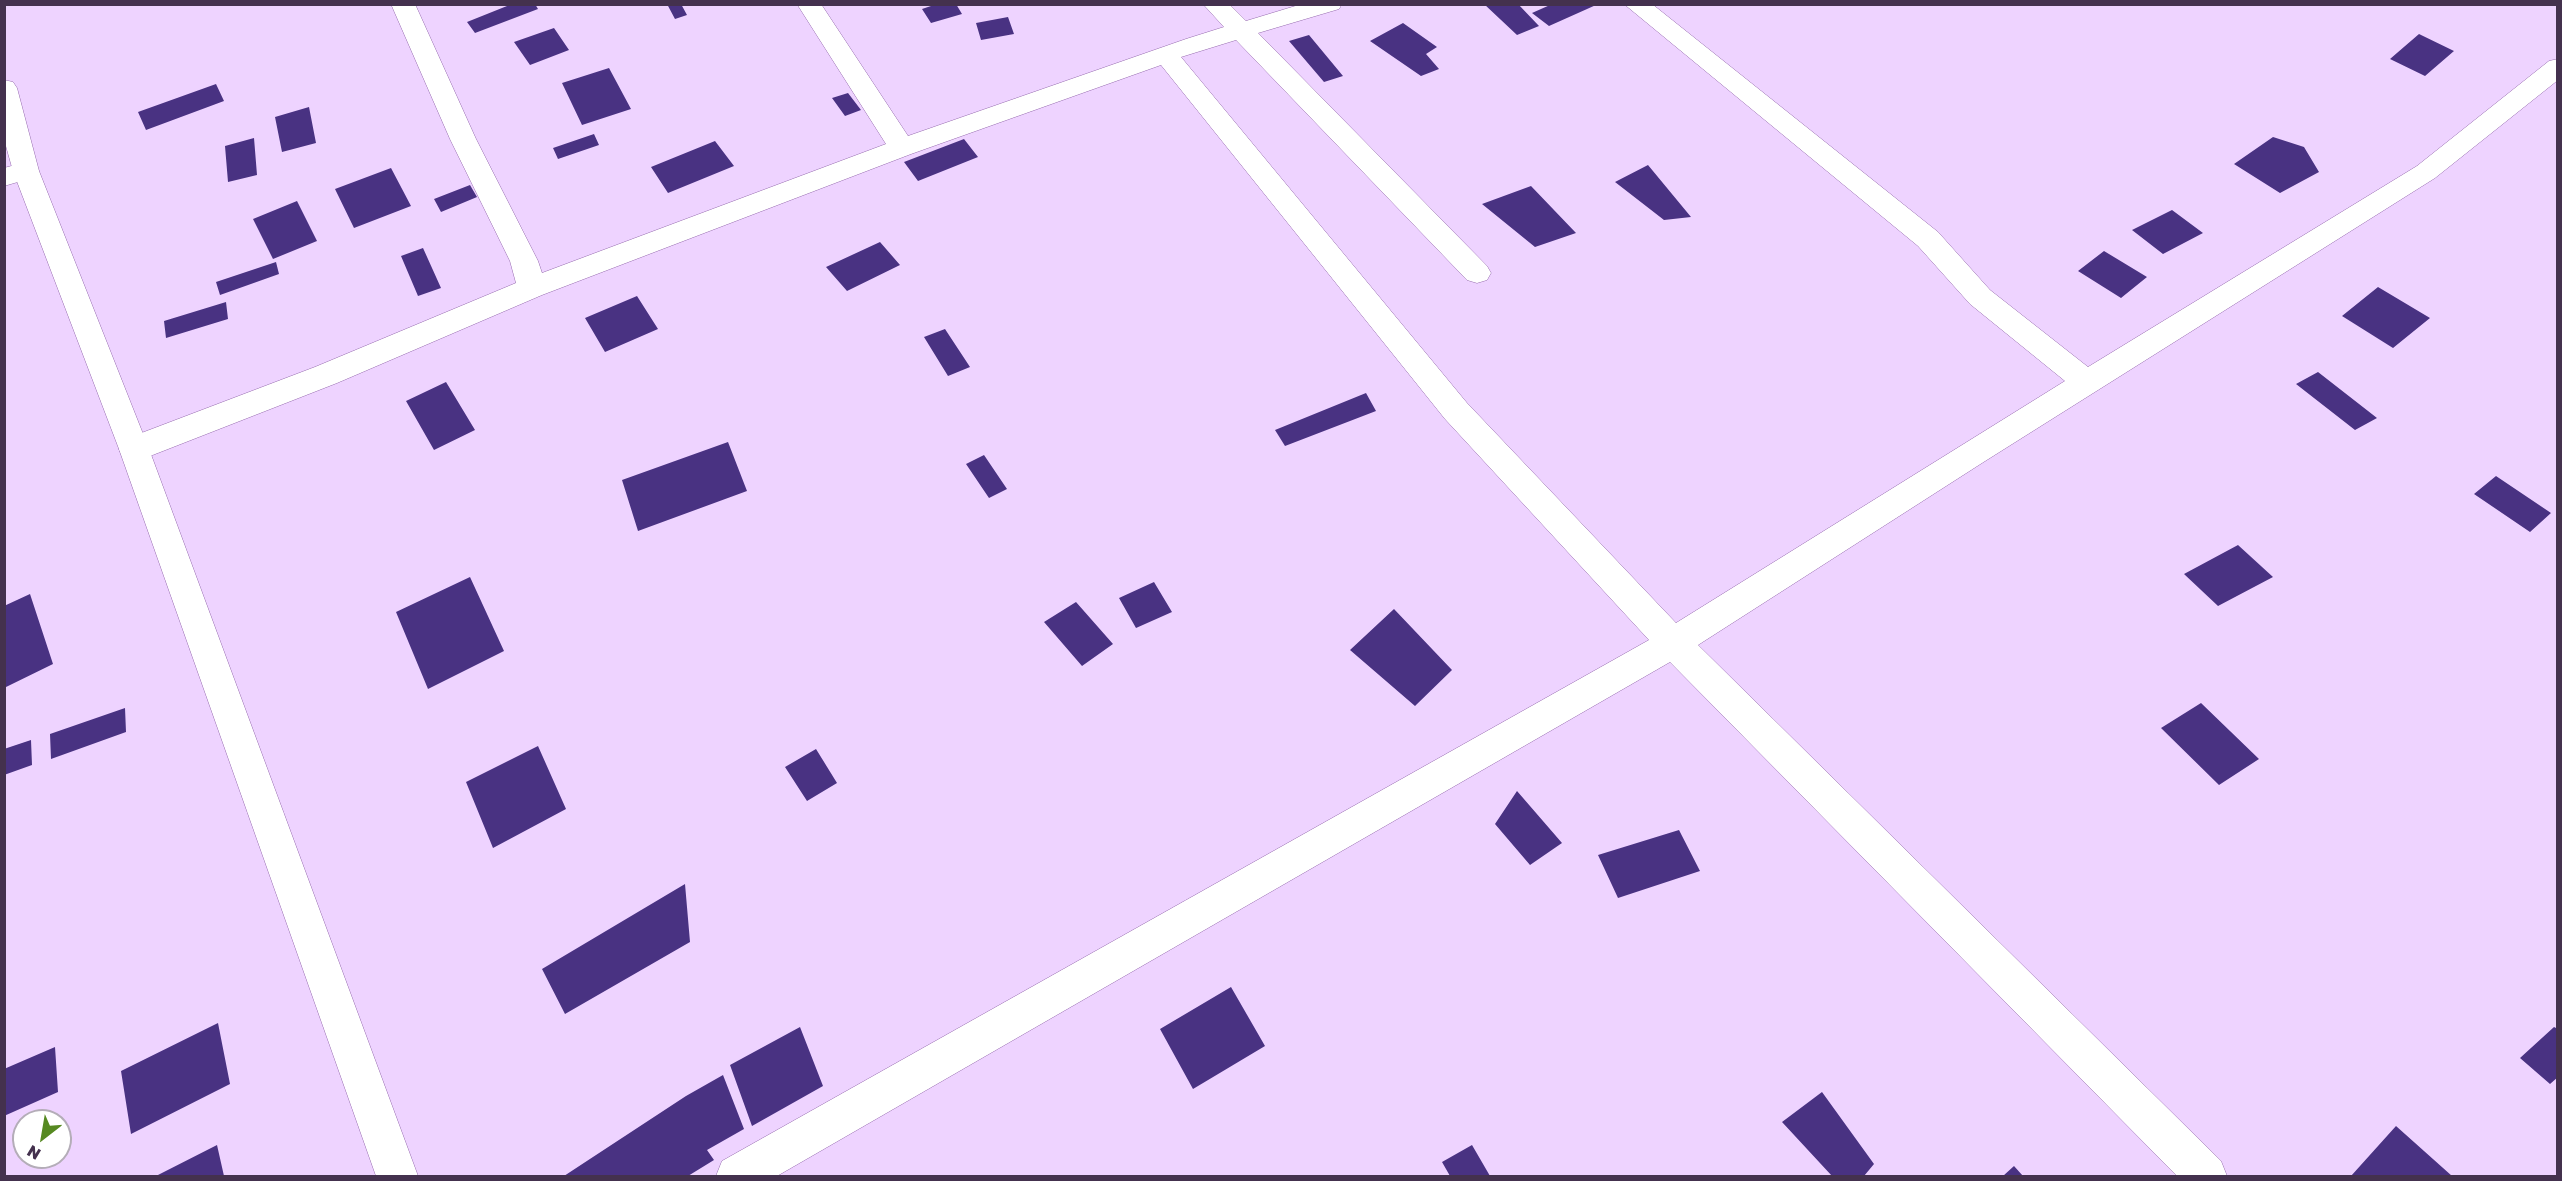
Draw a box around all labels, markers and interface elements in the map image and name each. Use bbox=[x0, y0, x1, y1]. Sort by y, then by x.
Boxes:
north arrow bbox=[12, 1109, 72, 1169]
text: N bbox=[23, 1141, 44, 1164]

